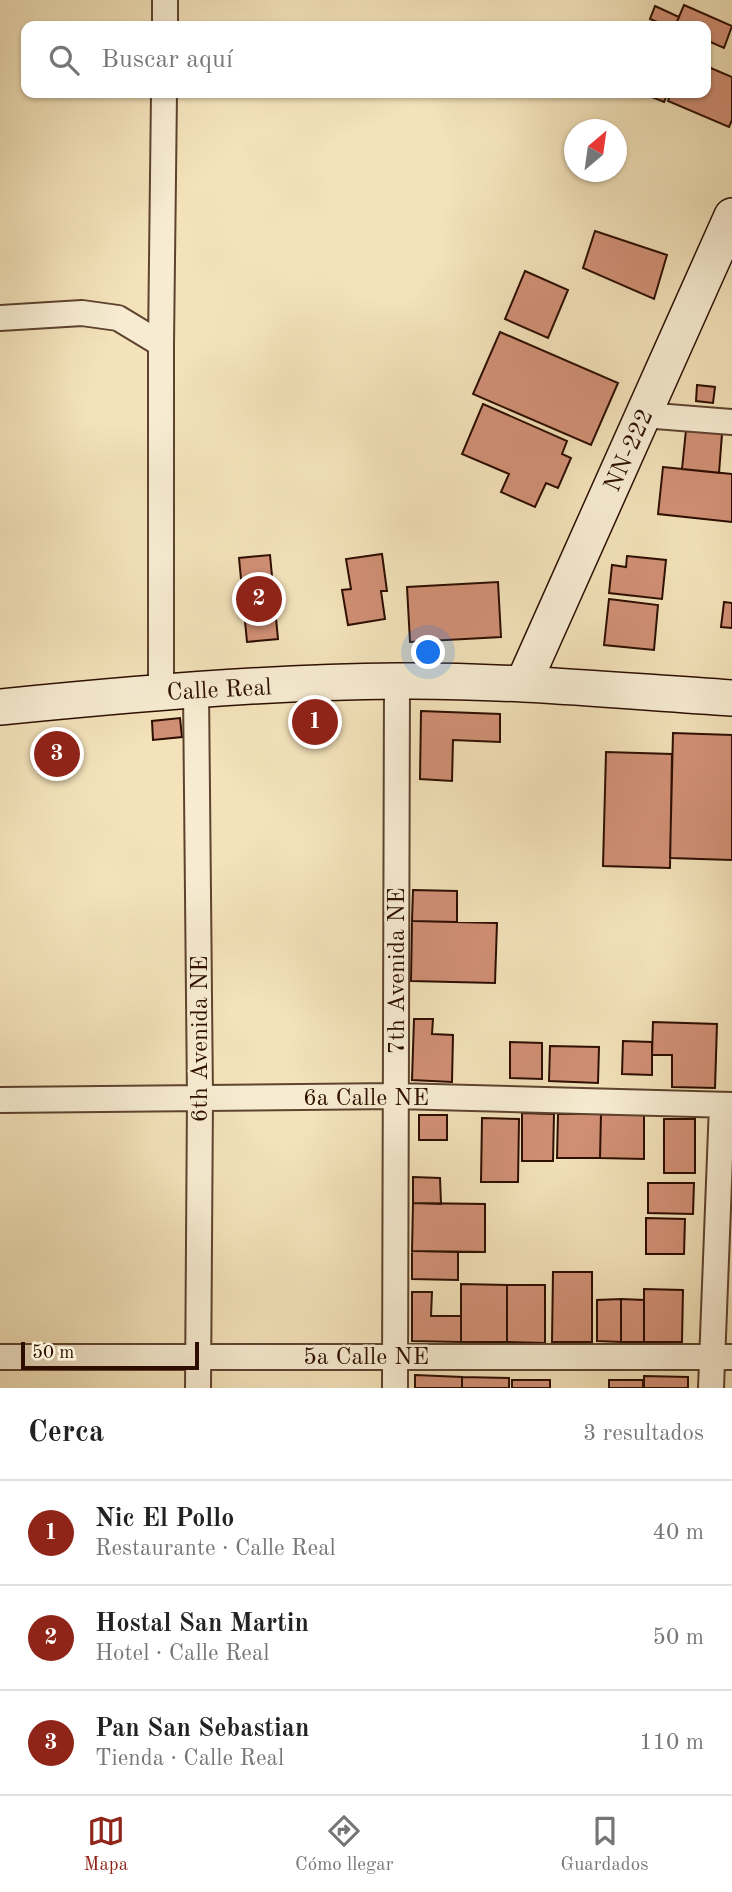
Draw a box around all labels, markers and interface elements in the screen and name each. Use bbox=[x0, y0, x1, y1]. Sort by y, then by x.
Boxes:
search box bbox=[21, 21, 711, 98]
icon: search bbox=[45, 41, 83, 79]
text: Buscar aquí bbox=[101, 47, 233, 73]
north arrow bbox=[564, 119, 627, 182]
street label: NN-222 bbox=[601, 406, 659, 496]
pin: 2 bbox=[236, 573, 282, 625]
your location bbox=[411, 635, 445, 669]
street label: Calle Real bbox=[166, 676, 272, 706]
pin: 1 bbox=[292, 696, 338, 748]
pin: 3 bbox=[34, 728, 80, 780]
street label: 7th Avenida NE bbox=[386, 887, 410, 1055]
street label: 6th Avenida NE bbox=[189, 955, 213, 1123]
street label: 6a Calle NE bbox=[303, 1087, 429, 1111]
scale bar bbox=[21, 1339, 200, 1371]
text: 50 m bbox=[32, 1344, 74, 1363]
street label: 5a Calle NE bbox=[303, 1346, 429, 1370]
text: Cerca bbox=[28, 1418, 104, 1448]
text: 3 resultados bbox=[583, 1422, 704, 1445]
text: Nic El Pollo bbox=[95, 1506, 234, 1532]
text: 1 bbox=[44, 1521, 58, 1544]
text: 40 m bbox=[653, 1521, 704, 1544]
text: Restaurante · Calle Real bbox=[95, 1537, 336, 1560]
text: Hostal San Martin bbox=[95, 1611, 309, 1637]
text: 2 bbox=[44, 1626, 58, 1649]
text: 50 m bbox=[653, 1626, 704, 1649]
text: Hotel · Calle Real bbox=[95, 1642, 270, 1665]
text: Pan San Sebastian bbox=[95, 1716, 309, 1742]
text: 3 bbox=[44, 1731, 58, 1754]
text: 110 m bbox=[639, 1731, 704, 1754]
text: Tienda · Calle Real bbox=[95, 1747, 284, 1770]
tab: Mapa bbox=[84, 1812, 128, 1877]
tab: Cómo llegar bbox=[295, 1812, 394, 1877]
tab: Guardados bbox=[561, 1812, 648, 1877]

